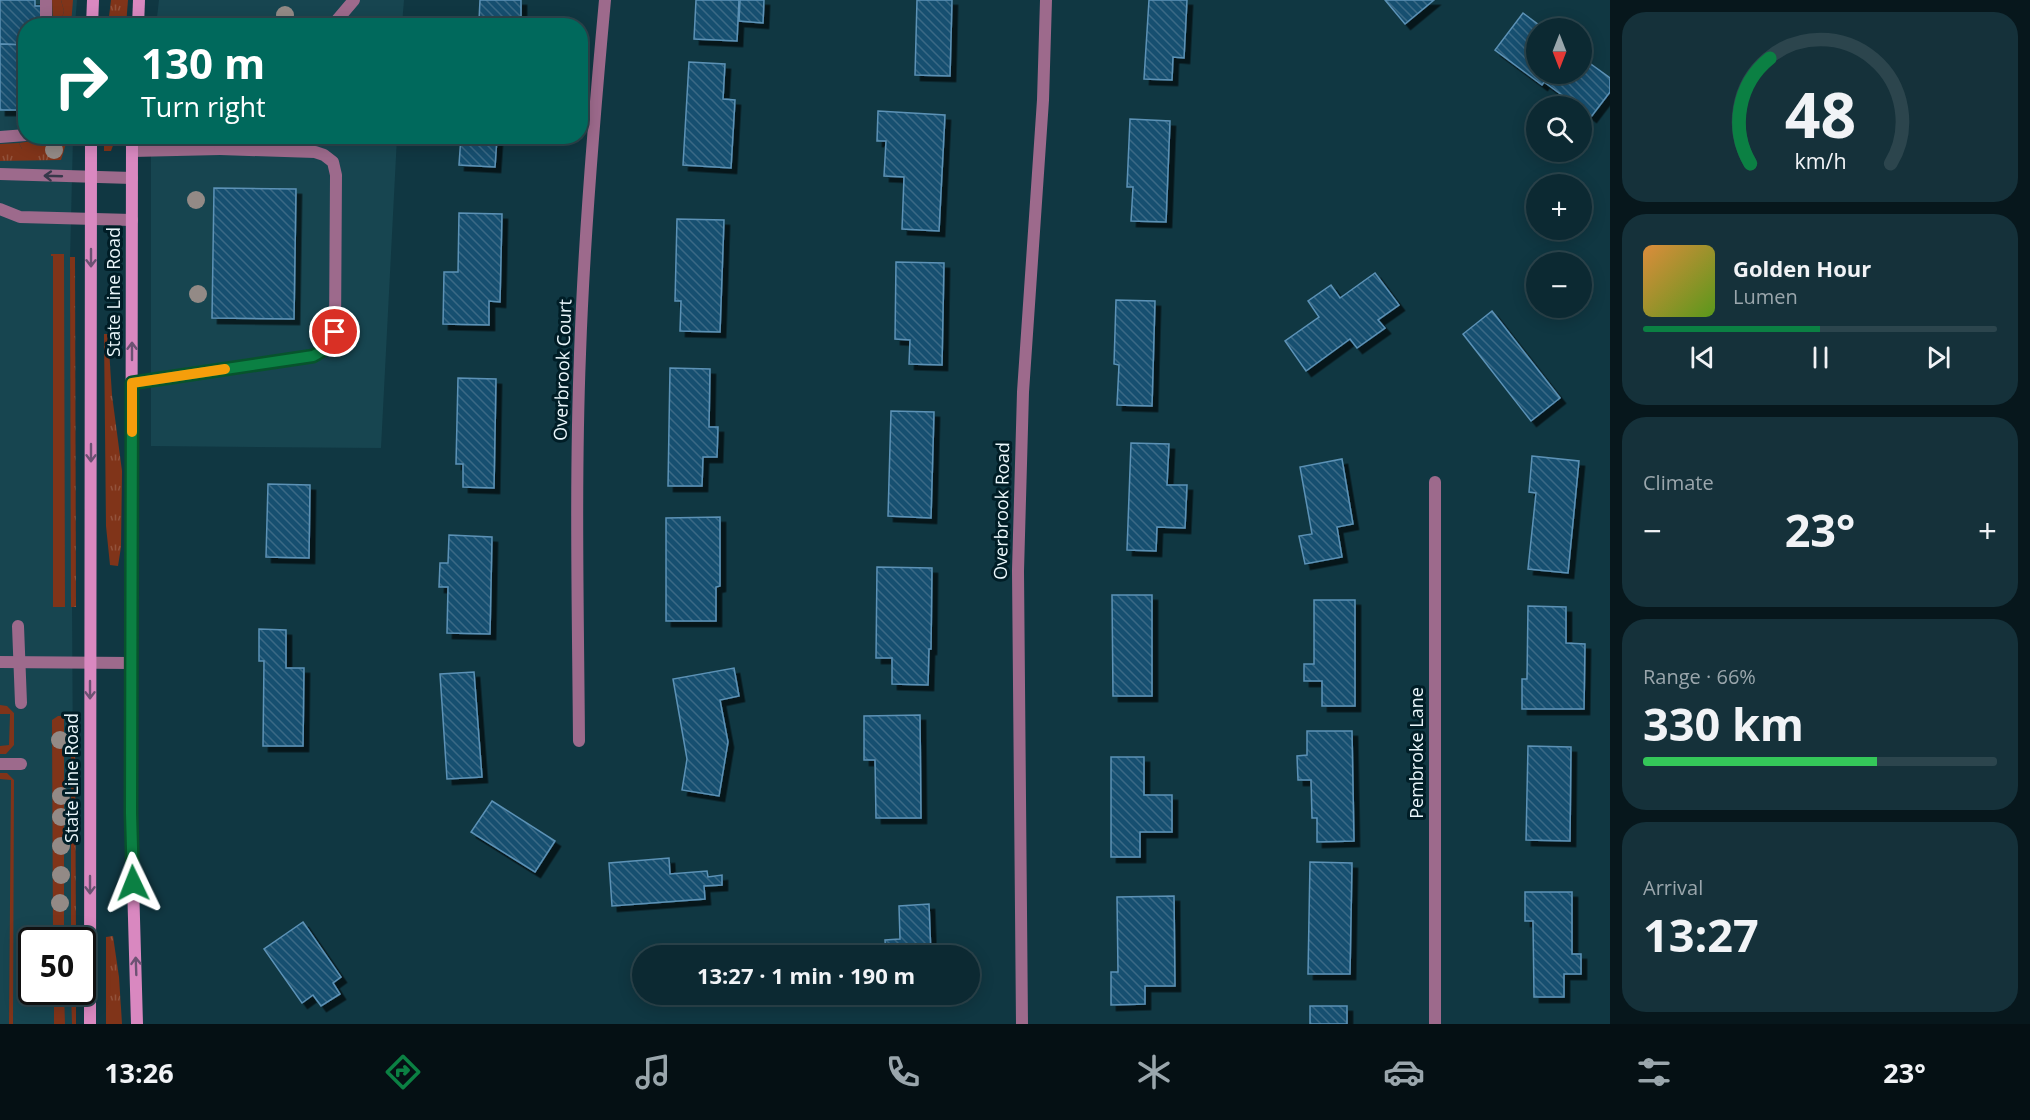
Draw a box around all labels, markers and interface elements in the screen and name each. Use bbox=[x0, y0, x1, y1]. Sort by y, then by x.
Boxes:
north arrow bbox=[1526, 18, 1592, 84]
map controls bbox=[1526, 18, 1592, 318]
text: 130 m bbox=[141, 34, 265, 91]
icon: right bbox=[42, 42, 120, 120]
text: 48 bbox=[1784, 71, 1856, 156]
text: Turn right bbox=[141, 88, 266, 125]
button: search bbox=[1526, 96, 1592, 162]
text: km/h bbox=[1794, 147, 1846, 176]
one-way arrow bbox=[43, 170, 63, 181]
button: + bbox=[1526, 174, 1592, 240]
street label: State Line Road bbox=[101, 227, 125, 357]
one-way arrow bbox=[85, 247, 97, 267]
button: − bbox=[1526, 252, 1592, 318]
text: Golden Hour bbox=[1733, 253, 1871, 283]
text: Lumen bbox=[1733, 283, 1798, 310]
street label: Overbrook Court bbox=[548, 299, 576, 441]
pin bbox=[309, 306, 360, 357]
icon: arrive bbox=[318, 315, 351, 348]
one-way arrow bbox=[126, 341, 138, 361]
icon: previous bbox=[1686, 341, 1719, 374]
icon: pause bbox=[1804, 341, 1837, 374]
icon: next bbox=[1922, 341, 1955, 374]
one-way arrow bbox=[85, 442, 97, 462]
street label: Overbrook Road bbox=[988, 442, 1014, 580]
text: Climate bbox=[1643, 469, 1714, 496]
text: 23° bbox=[1785, 499, 1855, 560]
text: − bbox=[1643, 508, 1662, 553]
text: + bbox=[1978, 508, 1997, 553]
text: Range · 66% bbox=[1643, 663, 1756, 690]
one-way arrow bbox=[84, 679, 96, 699]
street label: Pembroke Lane bbox=[1404, 687, 1428, 819]
text: 330 km bbox=[1643, 693, 1804, 754]
street label: State Line Road bbox=[59, 713, 83, 843]
position arrow bbox=[101, 851, 165, 915]
one-way arrow bbox=[84, 874, 96, 894]
text: Arrival bbox=[1643, 874, 1703, 901]
text: 13:27 bbox=[1643, 904, 1759, 965]
speed limit sign: 50 bbox=[18, 927, 96, 1005]
one-way arrow bbox=[130, 956, 141, 976]
text: 13:27 · 1 min · 190 m bbox=[697, 960, 915, 990]
icon: directions bbox=[382, 1051, 424, 1093]
icon: music bbox=[632, 1051, 674, 1093]
icon: phone bbox=[882, 1051, 924, 1093]
icon: climate bbox=[1133, 1051, 1175, 1093]
icon: car bbox=[1383, 1051, 1425, 1093]
icon: filters bbox=[1633, 1051, 1675, 1093]
text: 13:26 bbox=[104, 1054, 174, 1091]
text: 23° bbox=[1883, 1054, 1926, 1091]

